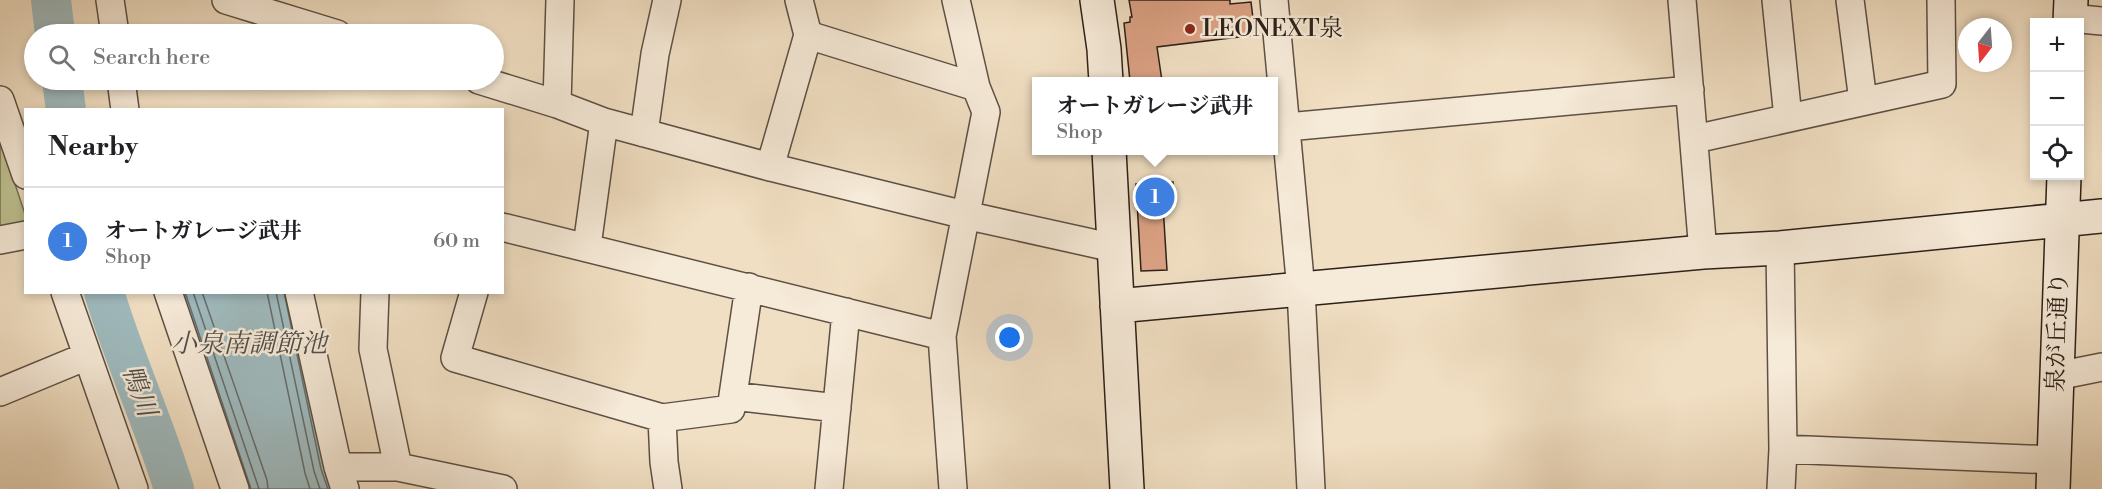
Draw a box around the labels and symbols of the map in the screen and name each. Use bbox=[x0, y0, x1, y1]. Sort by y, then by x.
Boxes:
place label: LEONEXT泉 bbox=[1202, 14, 1344, 44]
north arrow bbox=[1958, 18, 2012, 72]
marker: LEONEXT泉 bbox=[1183, 22, 1197, 36]
pin: 1 bbox=[1136, 174, 1174, 220]
street label: 泉が丘通り bbox=[2041, 272, 2075, 392]
your location bbox=[995, 323, 1024, 352]
water label: 小泉南調節池 bbox=[171, 328, 330, 360]
water label: 鴨川 bbox=[115, 361, 164, 424]

